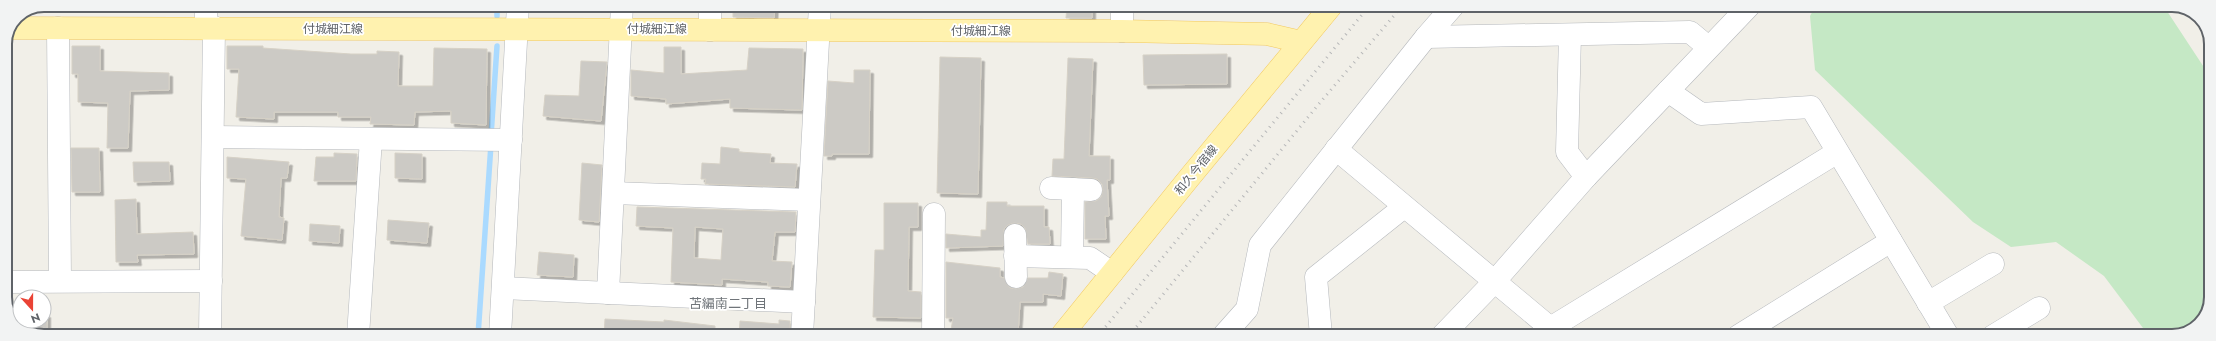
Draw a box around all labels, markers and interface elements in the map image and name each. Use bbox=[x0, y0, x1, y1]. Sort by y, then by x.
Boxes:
street label: 付城細江線 bbox=[303, 20, 363, 38]
street label: 付城細江線 bbox=[627, 20, 687, 38]
street label: 付城細江線 bbox=[951, 22, 1011, 40]
street label: 和久今宿線 bbox=[1170, 141, 1222, 199]
north arrow bbox=[12, 289, 52, 329]
district label: 苫編南二丁目 bbox=[689, 294, 767, 313]
text: N bbox=[29, 309, 43, 327]

